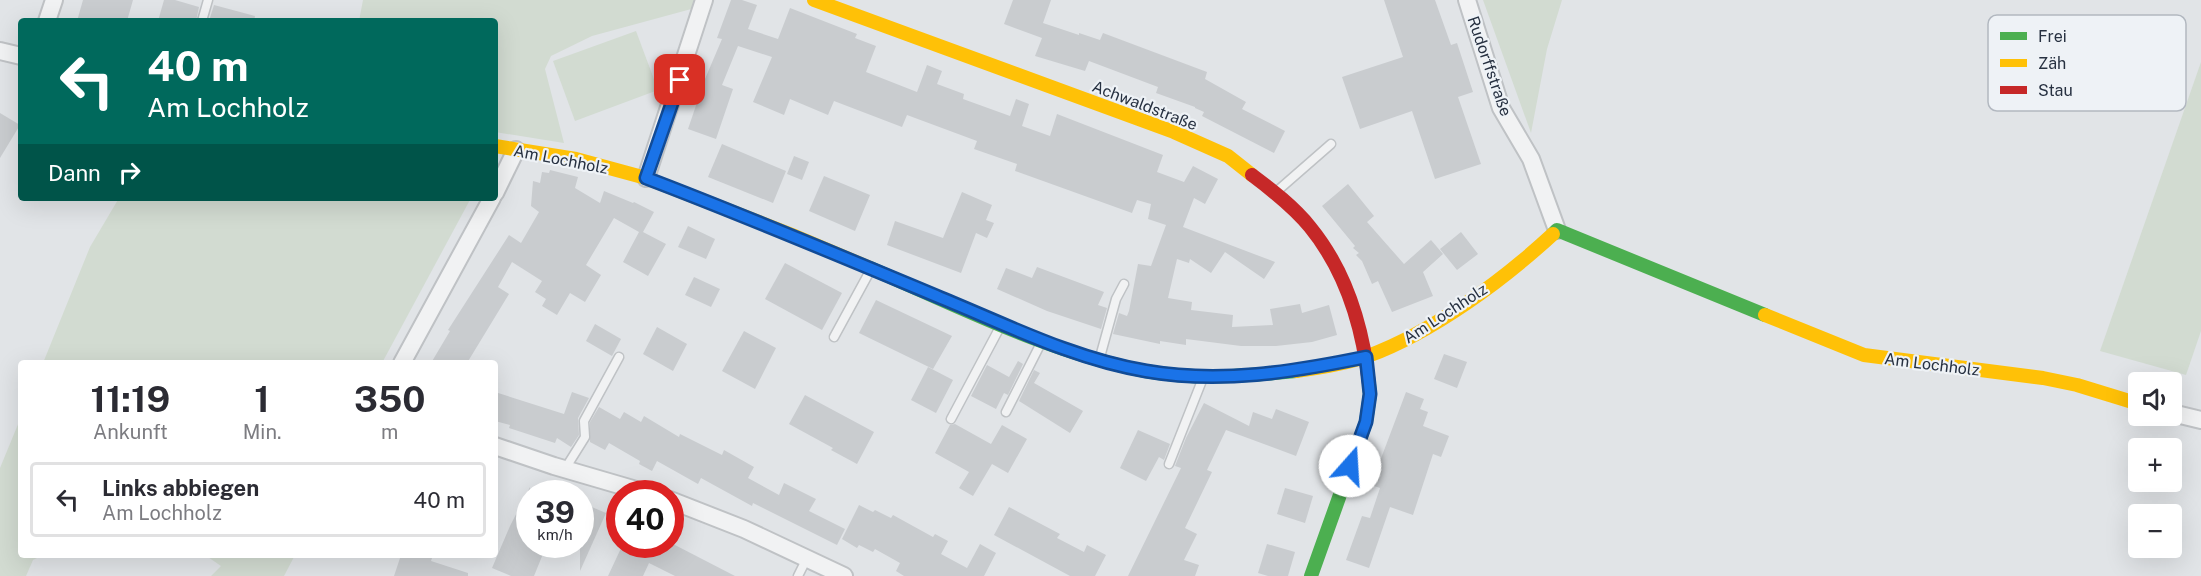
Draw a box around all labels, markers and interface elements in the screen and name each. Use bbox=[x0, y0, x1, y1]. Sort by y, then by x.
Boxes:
street label: Rudorffstraße bbox=[1464, 14, 1516, 119]
legend bbox=[1988, 15, 2186, 111]
text: Frei bbox=[2038, 27, 2067, 46]
text: 40 m bbox=[147, 41, 249, 90]
icon: left bbox=[48, 42, 126, 120]
pin bbox=[654, 54, 705, 105]
text: Zäh bbox=[2038, 54, 2066, 73]
icon: arrive bbox=[663, 63, 696, 96]
street label: Achwaldstraße bbox=[1089, 77, 1200, 134]
text: Stau bbox=[2038, 81, 2073, 100]
text: Am Lochholz bbox=[147, 91, 309, 123]
street label: Am Lochholz bbox=[512, 141, 610, 178]
icon: right bbox=[113, 156, 146, 189]
text: Dann bbox=[48, 160, 101, 186]
street label: Am Lochholz bbox=[1400, 279, 1491, 347]
street label: Am Lochholz bbox=[1883, 349, 1981, 380]
map controls bbox=[2128, 372, 2182, 558]
button: sound bbox=[2128, 372, 2182, 426]
text: 11:19 bbox=[91, 378, 170, 420]
text: 1 bbox=[254, 378, 270, 420]
text: 350 bbox=[354, 378, 425, 420]
text: Ankunft bbox=[93, 420, 168, 444]
text: Min. bbox=[243, 420, 282, 444]
text: m bbox=[381, 420, 398, 444]
position arrow bbox=[1318, 434, 1382, 498]
button: + bbox=[2128, 438, 2182, 492]
text: Links abbiegen bbox=[102, 475, 259, 501]
speed limit sign: 40 bbox=[606, 480, 684, 558]
icon: left bbox=[51, 483, 84, 516]
text: 40 m bbox=[413, 487, 465, 513]
text: 39 bbox=[535, 494, 575, 530]
text: Am Lochholz bbox=[102, 501, 222, 525]
button: − bbox=[2128, 504, 2182, 558]
text: km/h bbox=[537, 526, 573, 543]

